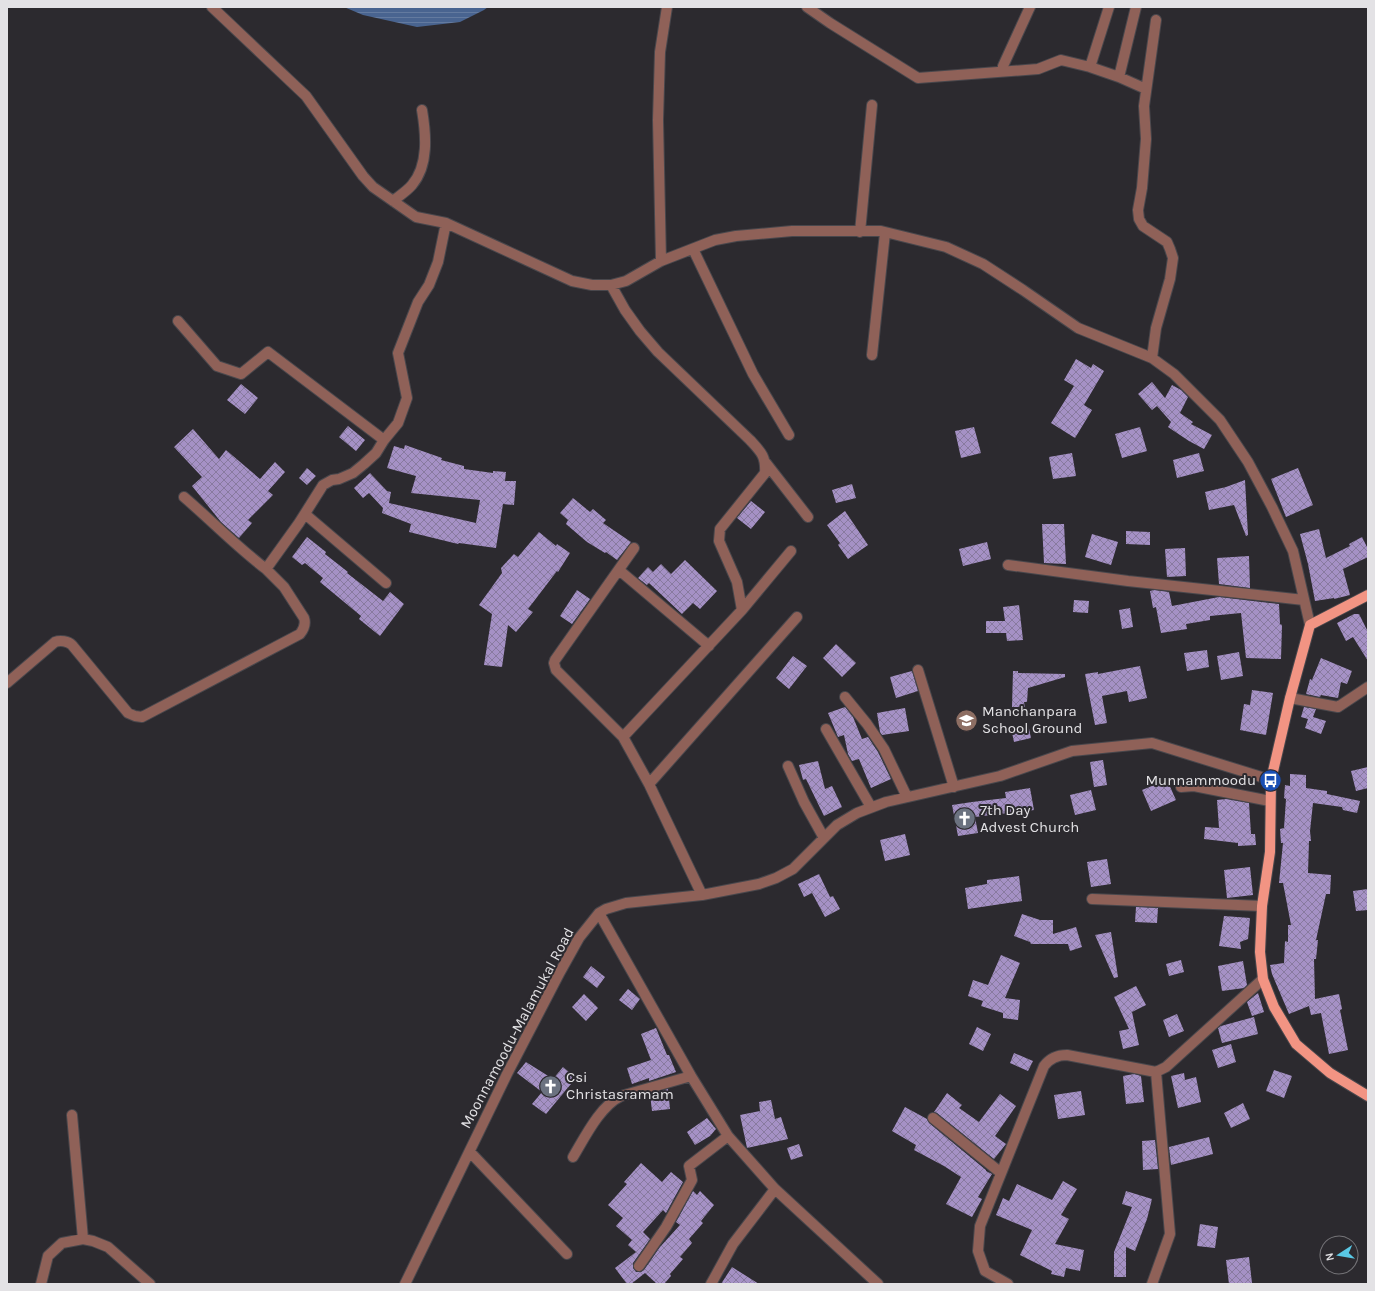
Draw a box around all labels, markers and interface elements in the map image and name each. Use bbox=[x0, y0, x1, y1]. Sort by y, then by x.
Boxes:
place label: Manchanpara School Ground bbox=[982, 702, 1082, 737]
school or university icon: Manchanpara School Ground bbox=[954, 707, 980, 733]
bus stop icon: Munnammoodu bbox=[1258, 767, 1284, 793]
place label: Munnammoodu bbox=[1145, 771, 1256, 789]
place label: 7th Day Advest Church bbox=[980, 801, 1079, 836]
church icon: 7th Day Advest Church bbox=[952, 806, 978, 832]
street label: Moonnamoodu-Malamukal Road bbox=[456, 925, 578, 1131]
place label: Csi Christasramam bbox=[566, 1068, 674, 1103]
church icon: Csi Christasramam bbox=[538, 1073, 564, 1099]
north arrow bbox=[1319, 1235, 1359, 1275]
text: N bbox=[1323, 1252, 1337, 1262]

